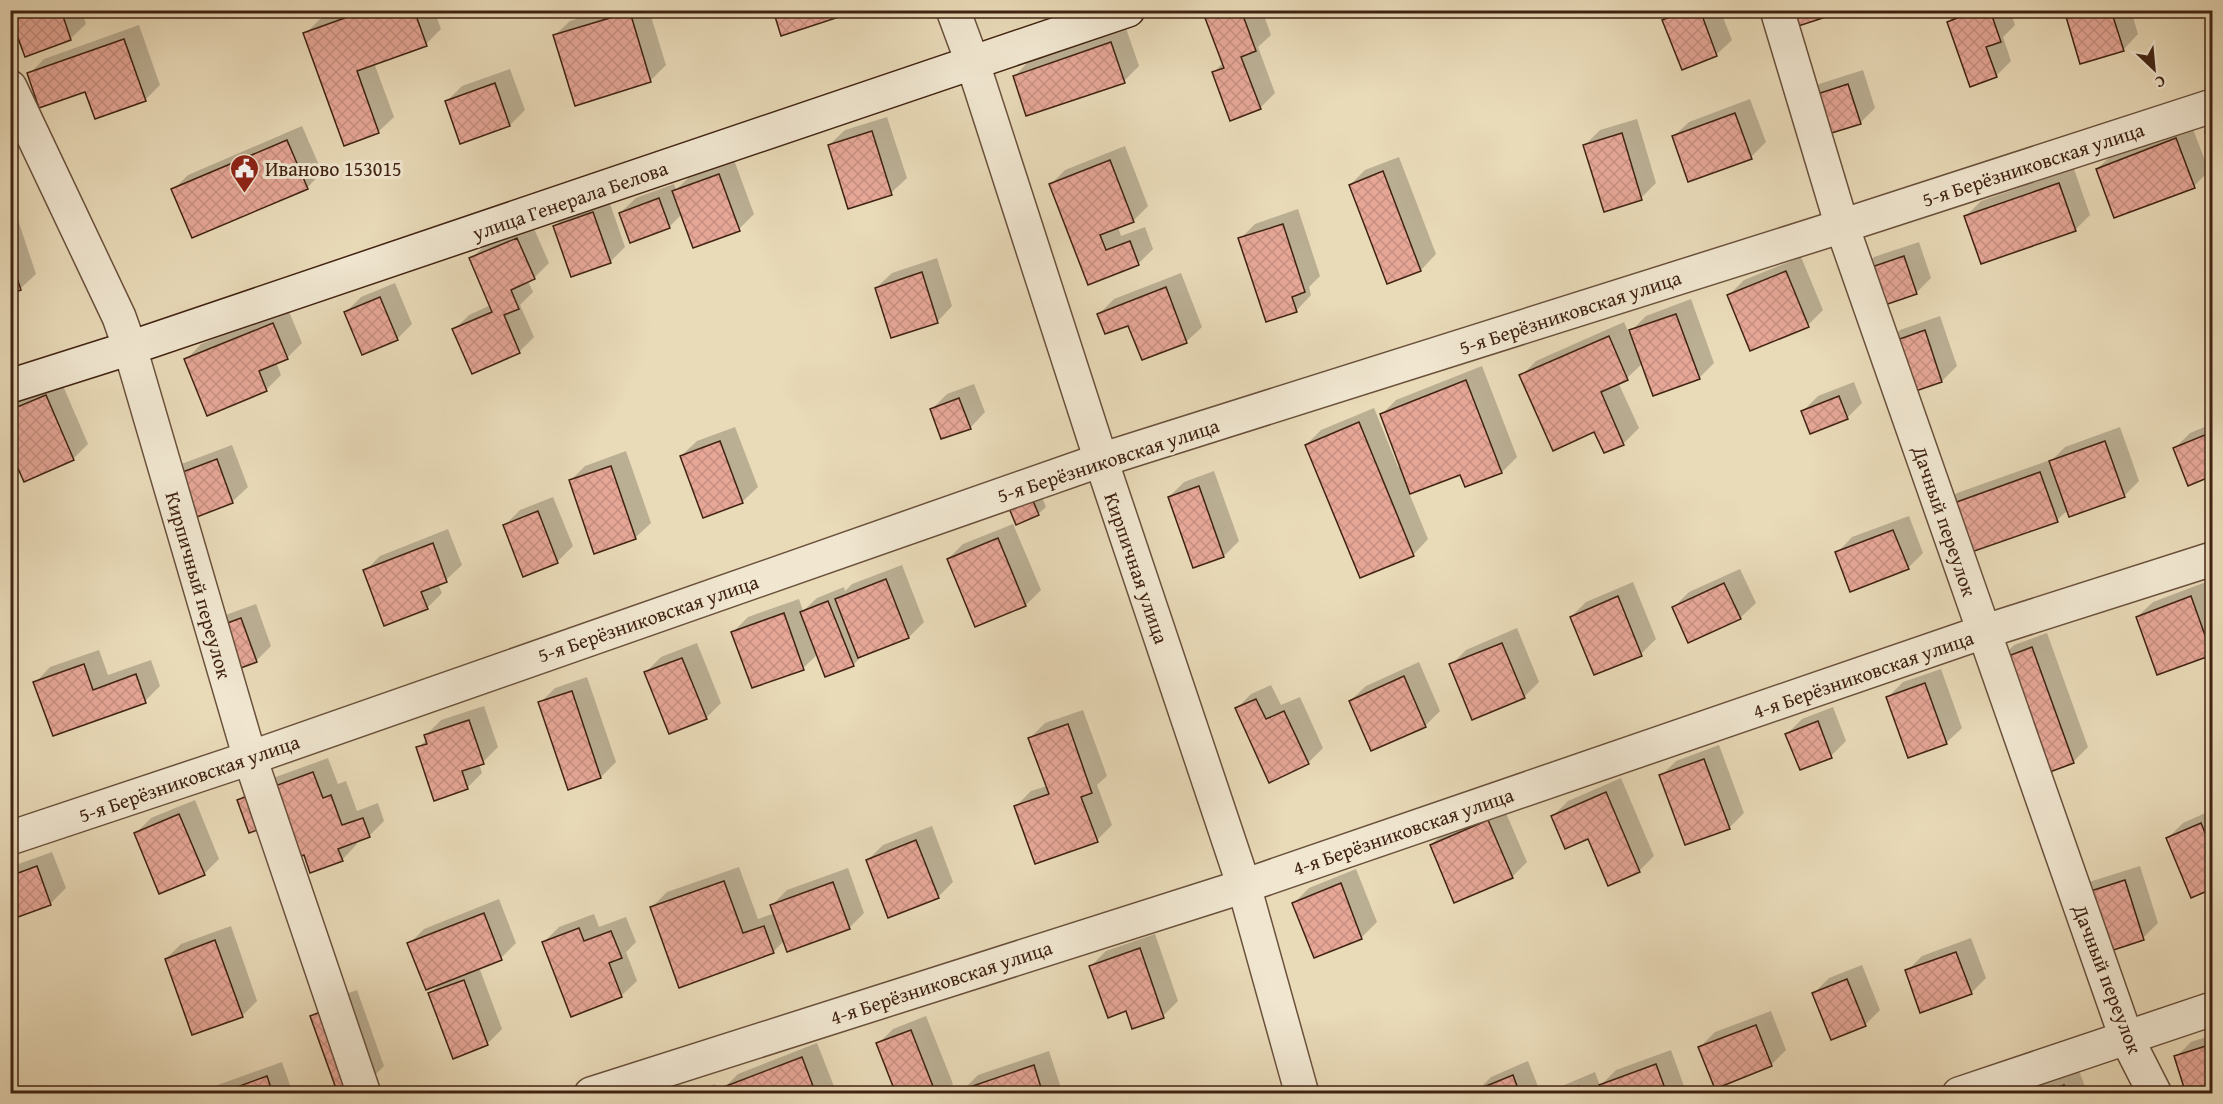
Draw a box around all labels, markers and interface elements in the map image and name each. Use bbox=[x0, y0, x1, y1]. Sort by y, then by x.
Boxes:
north arrow bbox=[2124, 39, 2184, 99]
text: С bbox=[2151, 70, 2170, 95]
street label: 5-я Берёзниковская улица bbox=[1918, 114, 2148, 214]
public building icon: Иваново 153015 bbox=[228, 152, 260, 194]
street label: улица Генерала Белова bbox=[467, 153, 672, 247]
place label: Иваново 153015 bbox=[265, 154, 402, 183]
street label: 5-я Берёзниковская улица bbox=[1455, 262, 1685, 362]
street label: 5-я Берёзниковская улица bbox=[993, 410, 1223, 510]
street label: Дачный переулок bbox=[1905, 441, 1985, 601]
street label: Кирпичный переулок bbox=[158, 488, 240, 682]
street label: Кирпичная улица bbox=[1097, 488, 1177, 648]
street label: 5-я Берёзниковская улица bbox=[534, 566, 763, 669]
street label: 4-я Берёзниковская улица bbox=[1749, 622, 1978, 725]
street label: 5-я Берёзниковская улица bbox=[75, 726, 304, 829]
street label: 4-я Берёзниковская улица bbox=[1289, 779, 1518, 882]
street label: Дачный переулок bbox=[2066, 899, 2150, 1058]
street label: 4-я Берёзниковская улица bbox=[826, 932, 1056, 1032]

